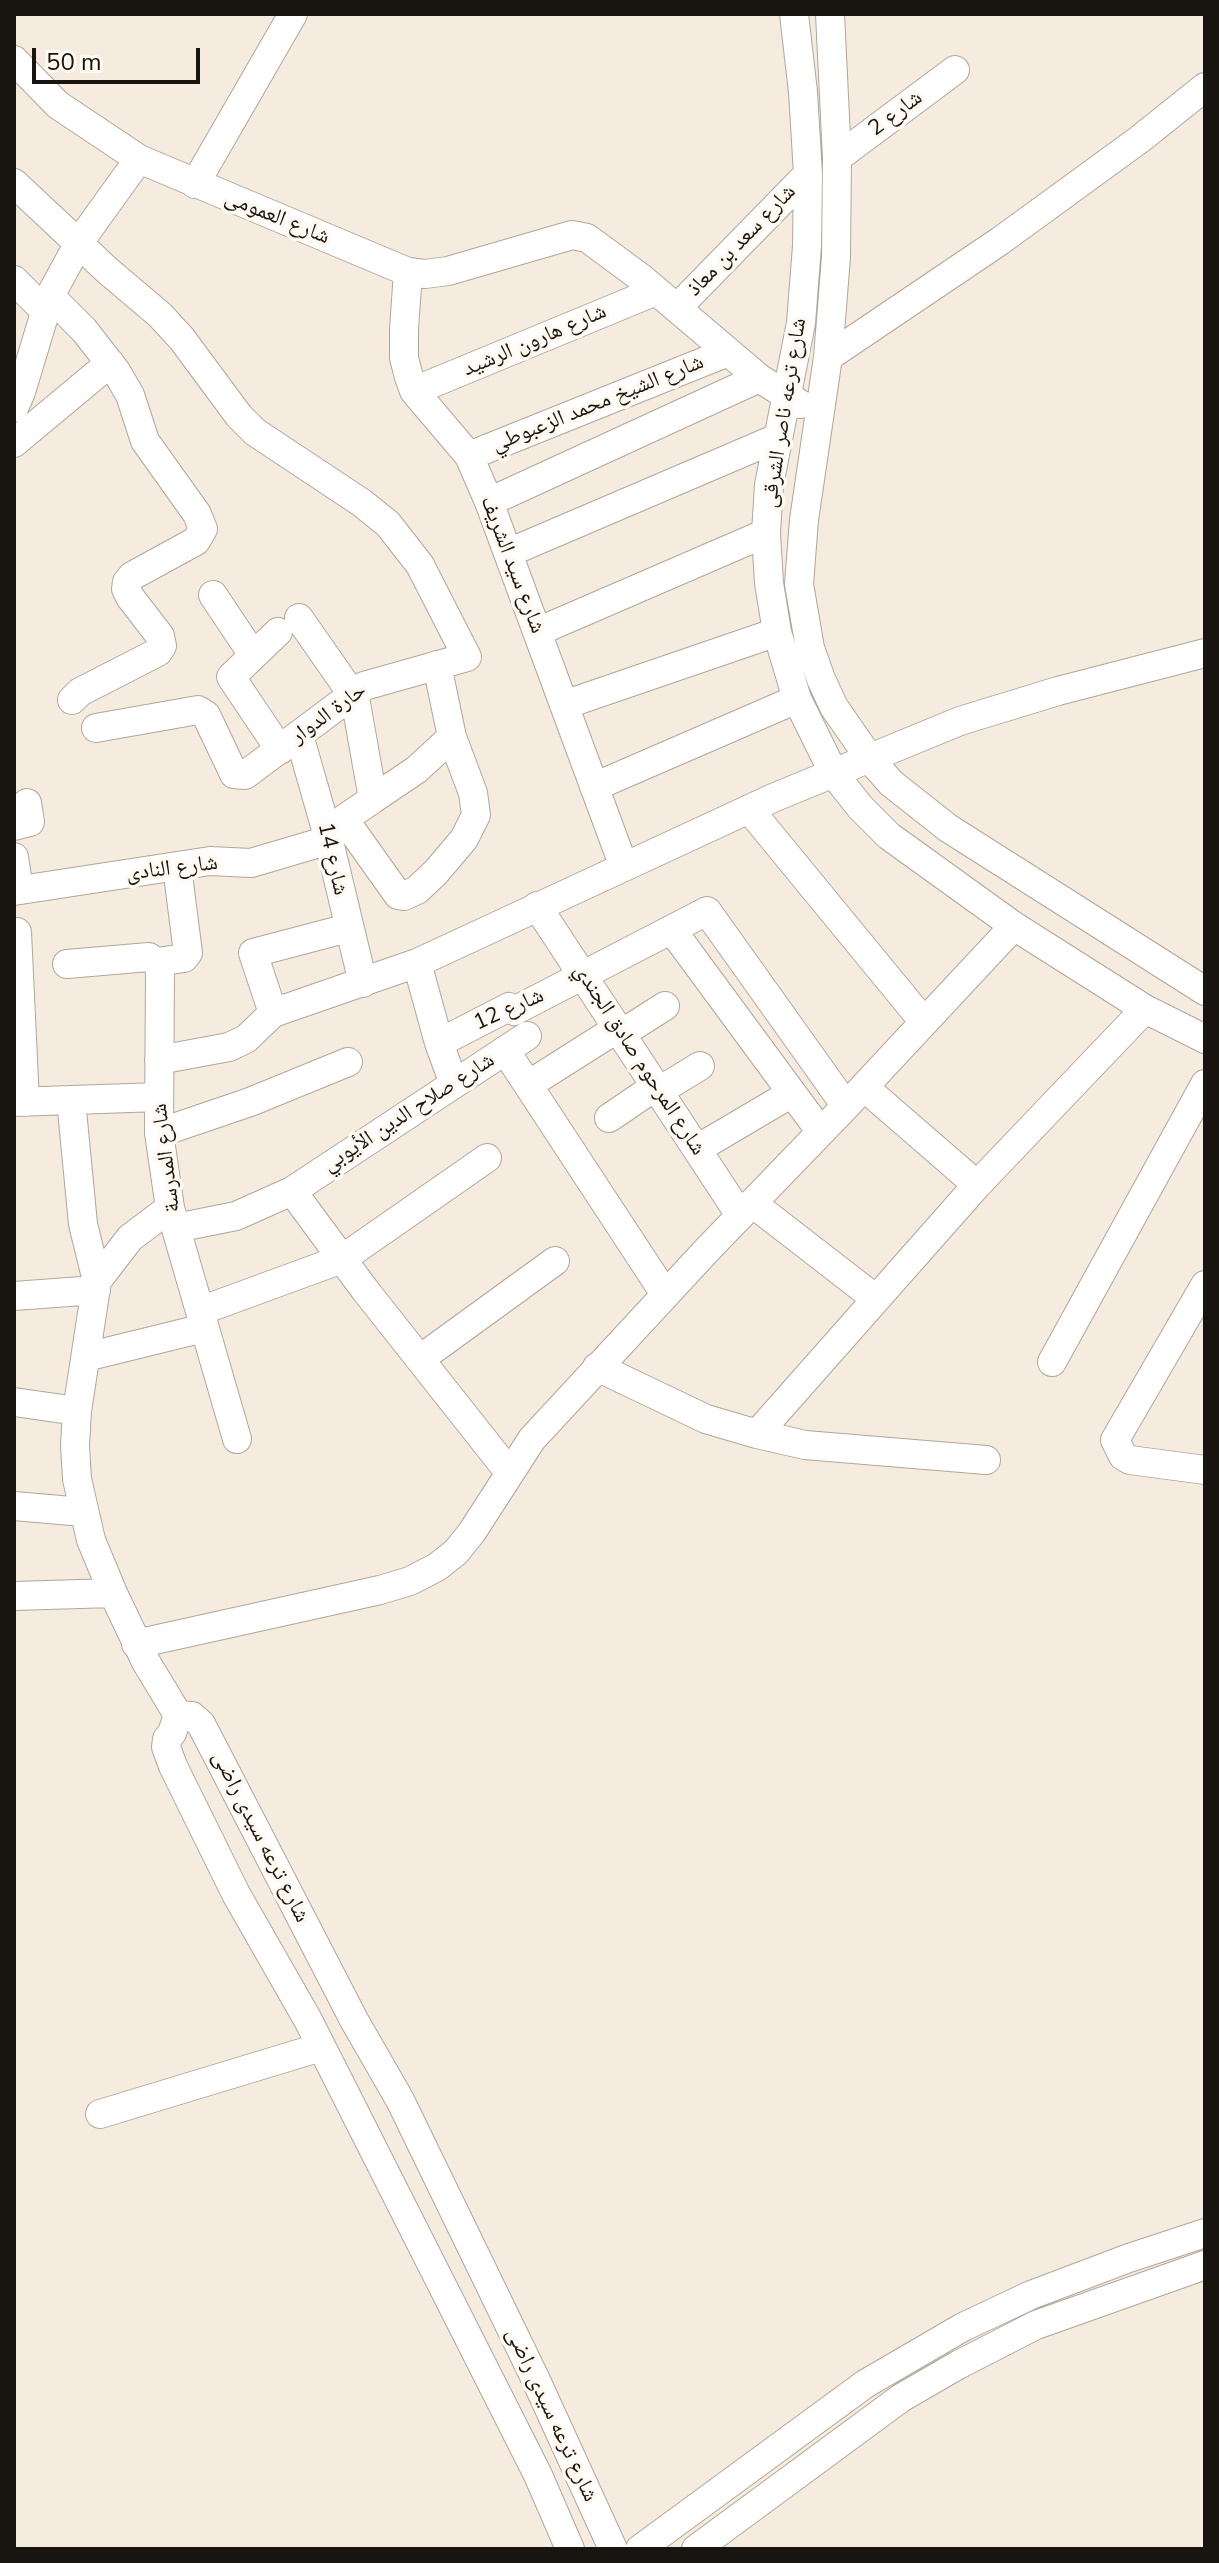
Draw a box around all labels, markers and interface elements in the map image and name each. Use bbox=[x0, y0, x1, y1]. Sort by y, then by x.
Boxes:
scale bar bbox=[36, 32, 204, 82]
text: 50 m bbox=[46, 46, 102, 78]
street label: شارع 2 bbox=[864, 85, 928, 143]
street label: شارع سعد بن معاذ bbox=[682, 179, 802, 303]
street label: شارع العمومى bbox=[221, 185, 333, 251]
street label: شارع هارون الرشيد bbox=[459, 299, 611, 383]
street label: شارع ترعه ناصر الشرقى bbox=[757, 316, 813, 510]
street label: شارع الشيخ محمد الزعبوطي bbox=[488, 349, 708, 459]
street label: شارع سيد الشريف bbox=[474, 493, 550, 637]
street label: حارة الدوار bbox=[286, 678, 372, 750]
street label: شارع 14 bbox=[311, 820, 353, 898]
street label: شارع النادى bbox=[125, 850, 219, 888]
street label: شارع المرحوم صادق الجندي bbox=[567, 959, 711, 1161]
street label: شارع 12 bbox=[470, 983, 548, 1037]
street label: شارع صلاح الدين الأيوبي bbox=[318, 1048, 500, 1178]
street label: شارع المدرسة bbox=[147, 1102, 187, 1214]
street label: شارع ترعه سيدى راضى bbox=[205, 1747, 315, 1927]
street label: شارع ترعه سيدى راضى bbox=[499, 2324, 603, 2506]

